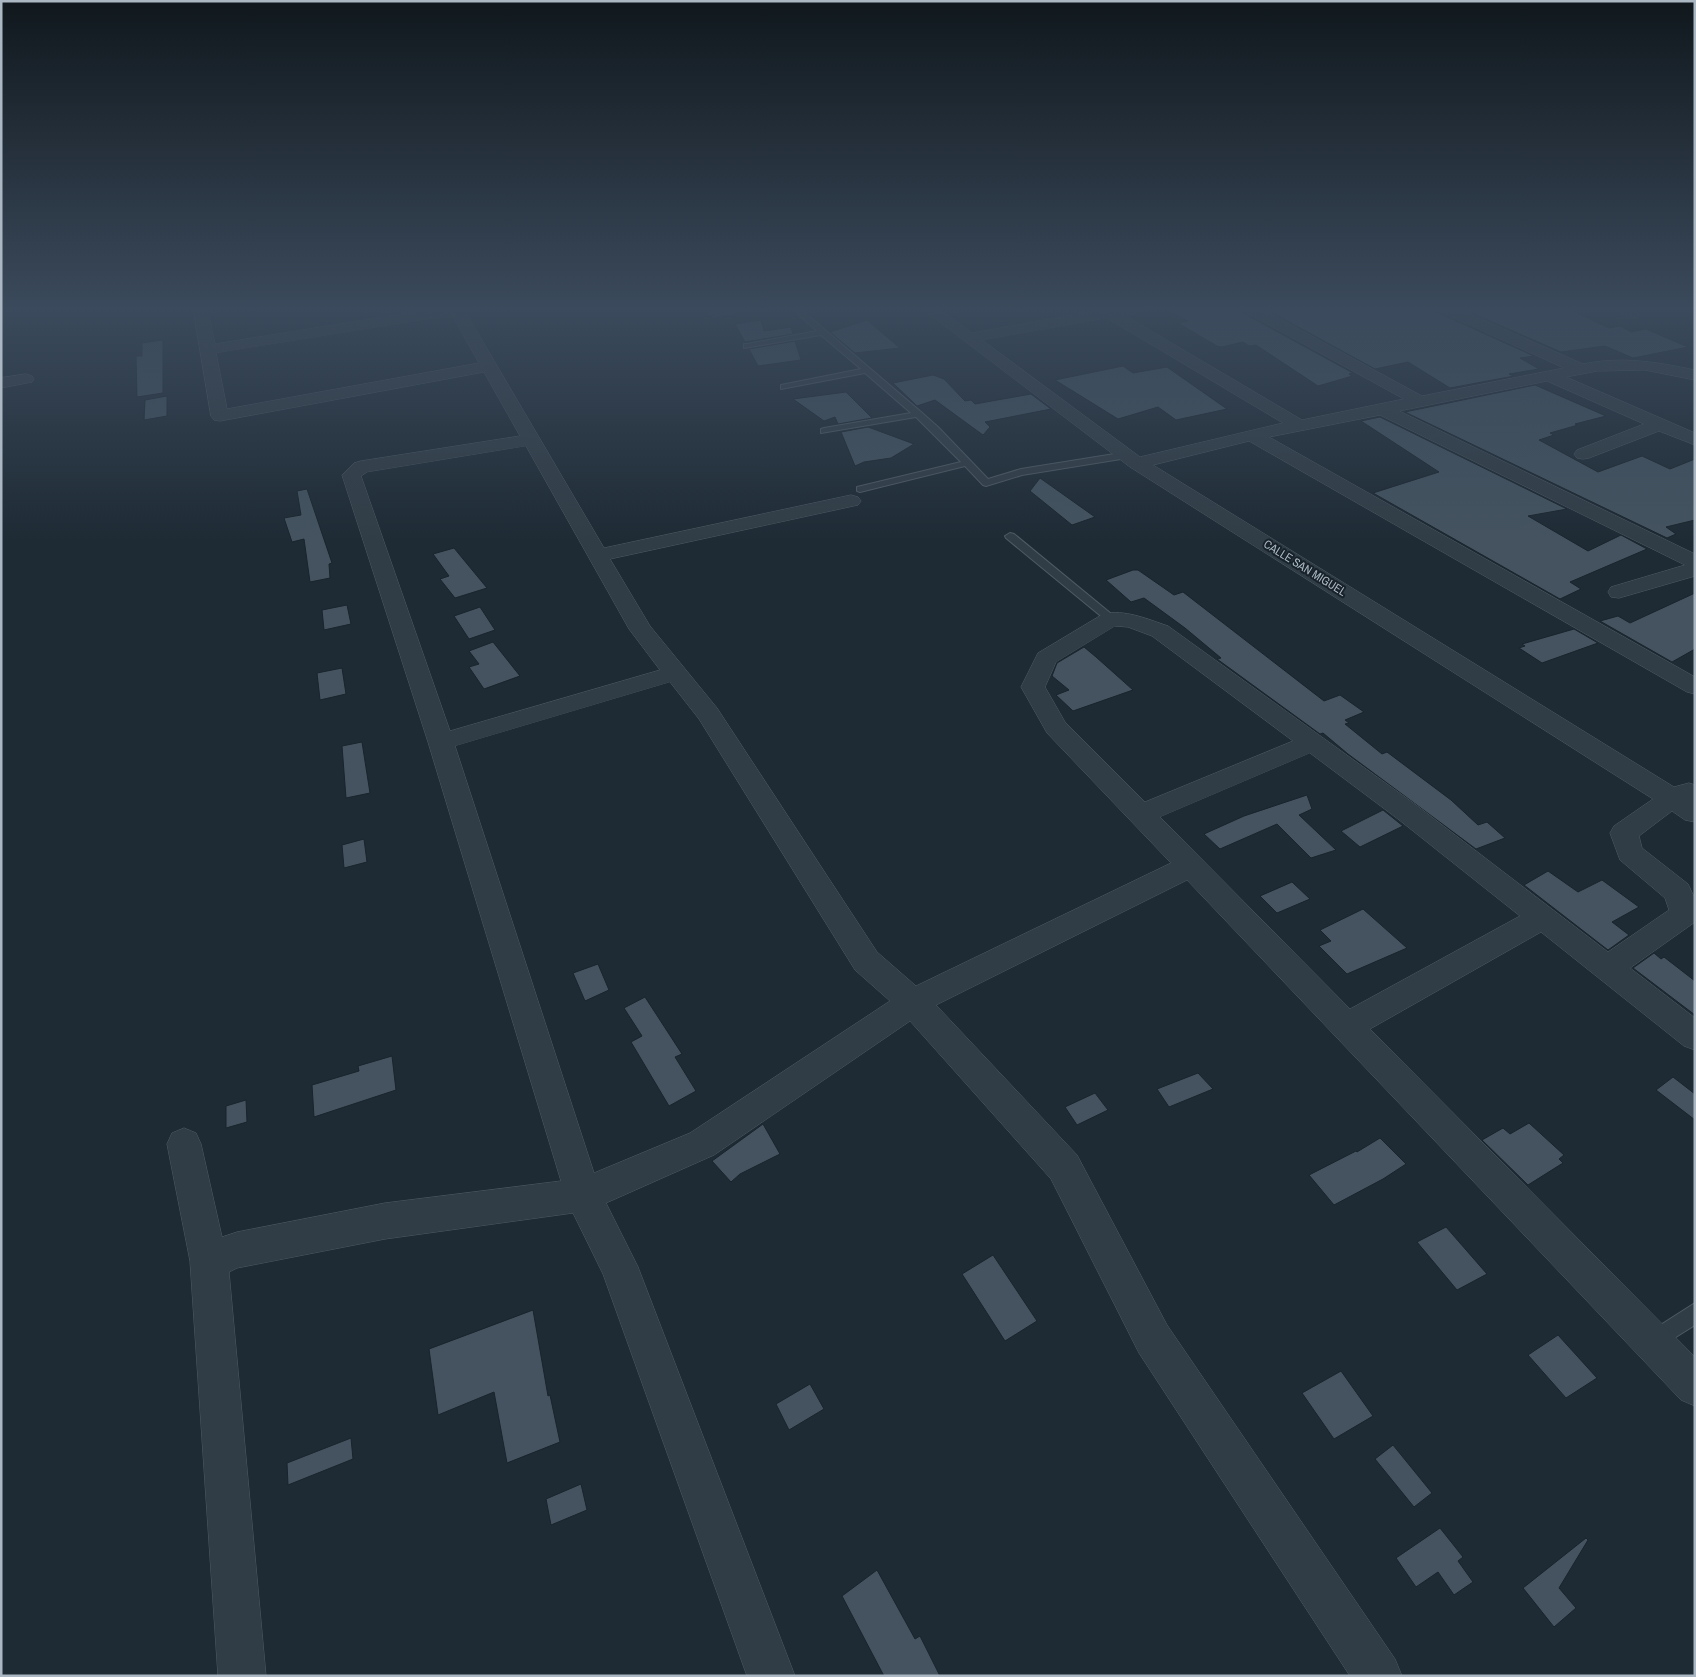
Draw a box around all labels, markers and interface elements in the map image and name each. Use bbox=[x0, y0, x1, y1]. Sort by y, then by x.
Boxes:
street label: CALLE SAN MIGUEL bbox=[1261, 536, 1350, 600]

